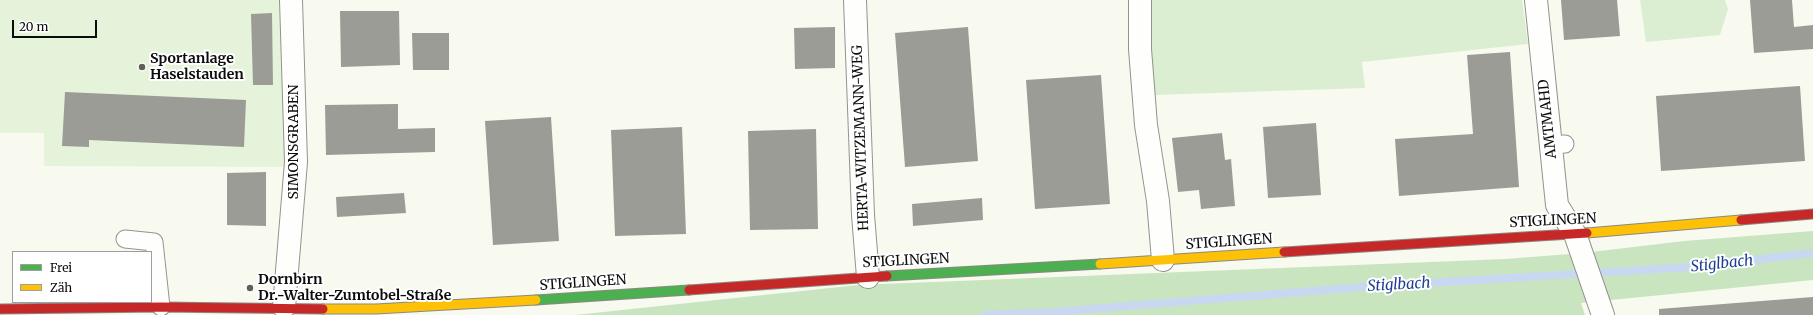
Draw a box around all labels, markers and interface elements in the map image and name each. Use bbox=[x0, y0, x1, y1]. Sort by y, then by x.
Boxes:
scale bar bbox=[14, 12, 99, 38]
text: 20 m bbox=[19, 19, 48, 34]
street label: HERTA-WITZEMANN-WEG bbox=[849, 45, 873, 231]
place label: Sportanlage Haselstauden bbox=[150, 51, 244, 84]
marker: Sportanlage Haselstauden bbox=[137, 62, 147, 72]
street label: AMTMAHD bbox=[1535, 79, 1561, 159]
street label: SIMONSGRABEN bbox=[286, 84, 302, 200]
street label: STIGLINGEN bbox=[1509, 210, 1597, 232]
street label: STIGLINGEN bbox=[1185, 231, 1273, 253]
street label: STIGLINGEN bbox=[862, 250, 950, 272]
legend bbox=[12, 251, 152, 303]
water label: Stiglbach bbox=[1690, 252, 1754, 276]
text: Frei bbox=[50, 260, 72, 275]
place label: Dornbirn Dr.-Walter-Zumtobel-Straße bbox=[258, 272, 451, 304]
street label: STIGLINGEN bbox=[539, 272, 627, 294]
water label: Stiglbach bbox=[1367, 274, 1431, 296]
text: Zäh bbox=[50, 280, 72, 295]
marker: Dornbirn Dr.-Walter-Zumtobel-Straße bbox=[245, 283, 255, 293]

